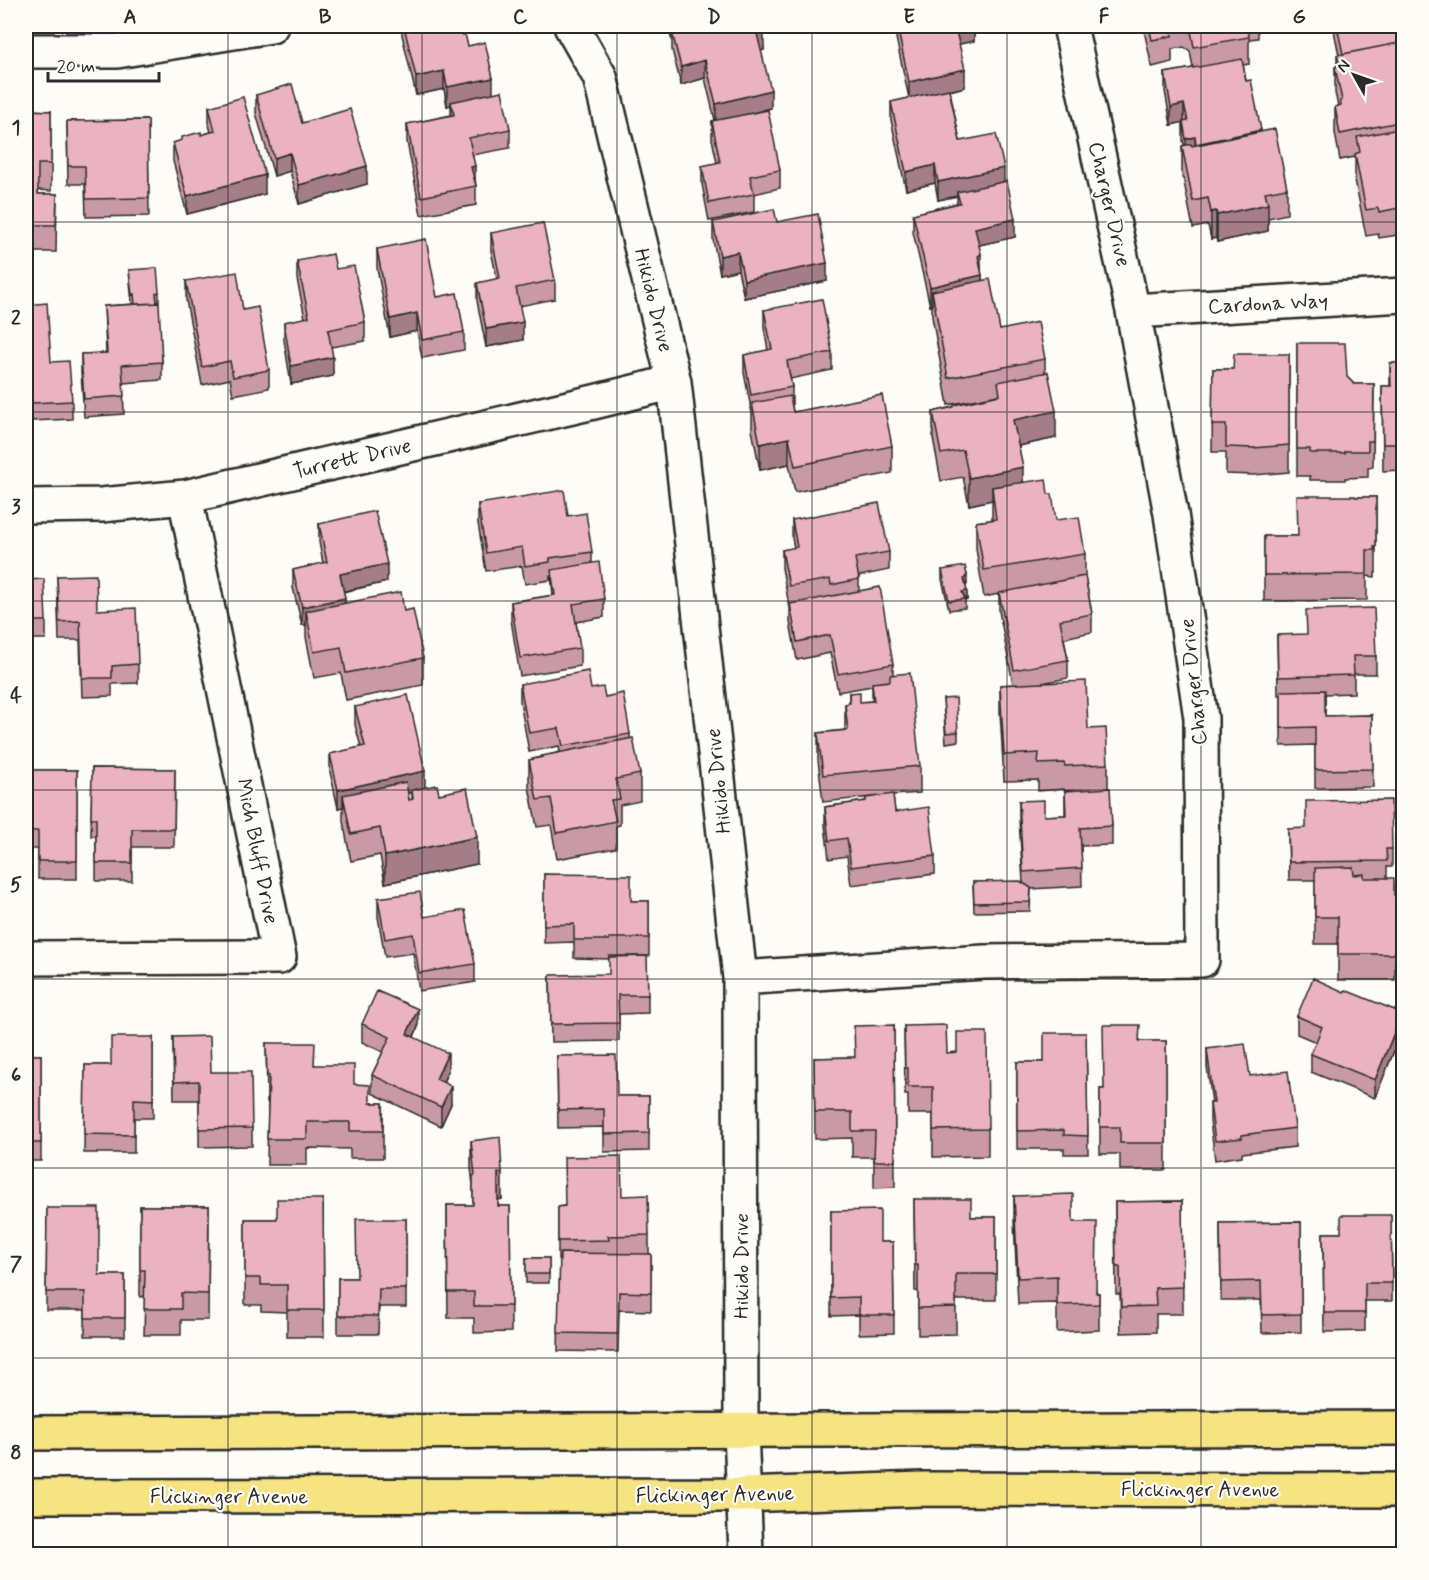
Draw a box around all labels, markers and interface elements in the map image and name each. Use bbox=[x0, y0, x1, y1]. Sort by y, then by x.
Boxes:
text: A bbox=[123, 4, 137, 31]
text: B bbox=[319, 4, 332, 31]
text: C bbox=[513, 4, 528, 31]
text: D bbox=[707, 4, 721, 31]
text: E bbox=[903, 4, 915, 31]
text: F bbox=[1099, 4, 1110, 31]
text: G bbox=[1292, 4, 1306, 31]
scale bar bbox=[48, 45, 159, 83]
north arrow bbox=[1324, 45, 1384, 105]
text: 20 m bbox=[57, 55, 95, 79]
text: N bbox=[1332, 55, 1355, 77]
text: 1 bbox=[12, 115, 20, 142]
street label: Charger Drive bbox=[1081, 139, 1137, 269]
street label: Hikido Drive bbox=[627, 245, 679, 355]
street label: Cardona Way bbox=[1207, 287, 1329, 321]
text: 2 bbox=[11, 305, 21, 332]
street label: Turrett Drive bbox=[290, 432, 414, 486]
text: 3 bbox=[11, 494, 21, 521]
street label: Charger Drive bbox=[1173, 617, 1215, 747]
text: 4 bbox=[10, 683, 22, 710]
street label: Hikido Drive bbox=[700, 727, 738, 835]
street label: Mich Bluff Drive bbox=[229, 776, 285, 926]
text: 5 bbox=[10, 872, 22, 899]
text: 6 bbox=[11, 1062, 21, 1089]
street label: Hikido Drive bbox=[728, 1213, 756, 1319]
text: 7 bbox=[10, 1251, 22, 1278]
text: 8 bbox=[10, 1440, 22, 1467]
street label: Flickinger Avenue bbox=[1121, 1476, 1279, 1504]
street label: Flickinger Avenue bbox=[636, 1480, 795, 1510]
street label: Flickinger Avenue bbox=[150, 1483, 308, 1511]

